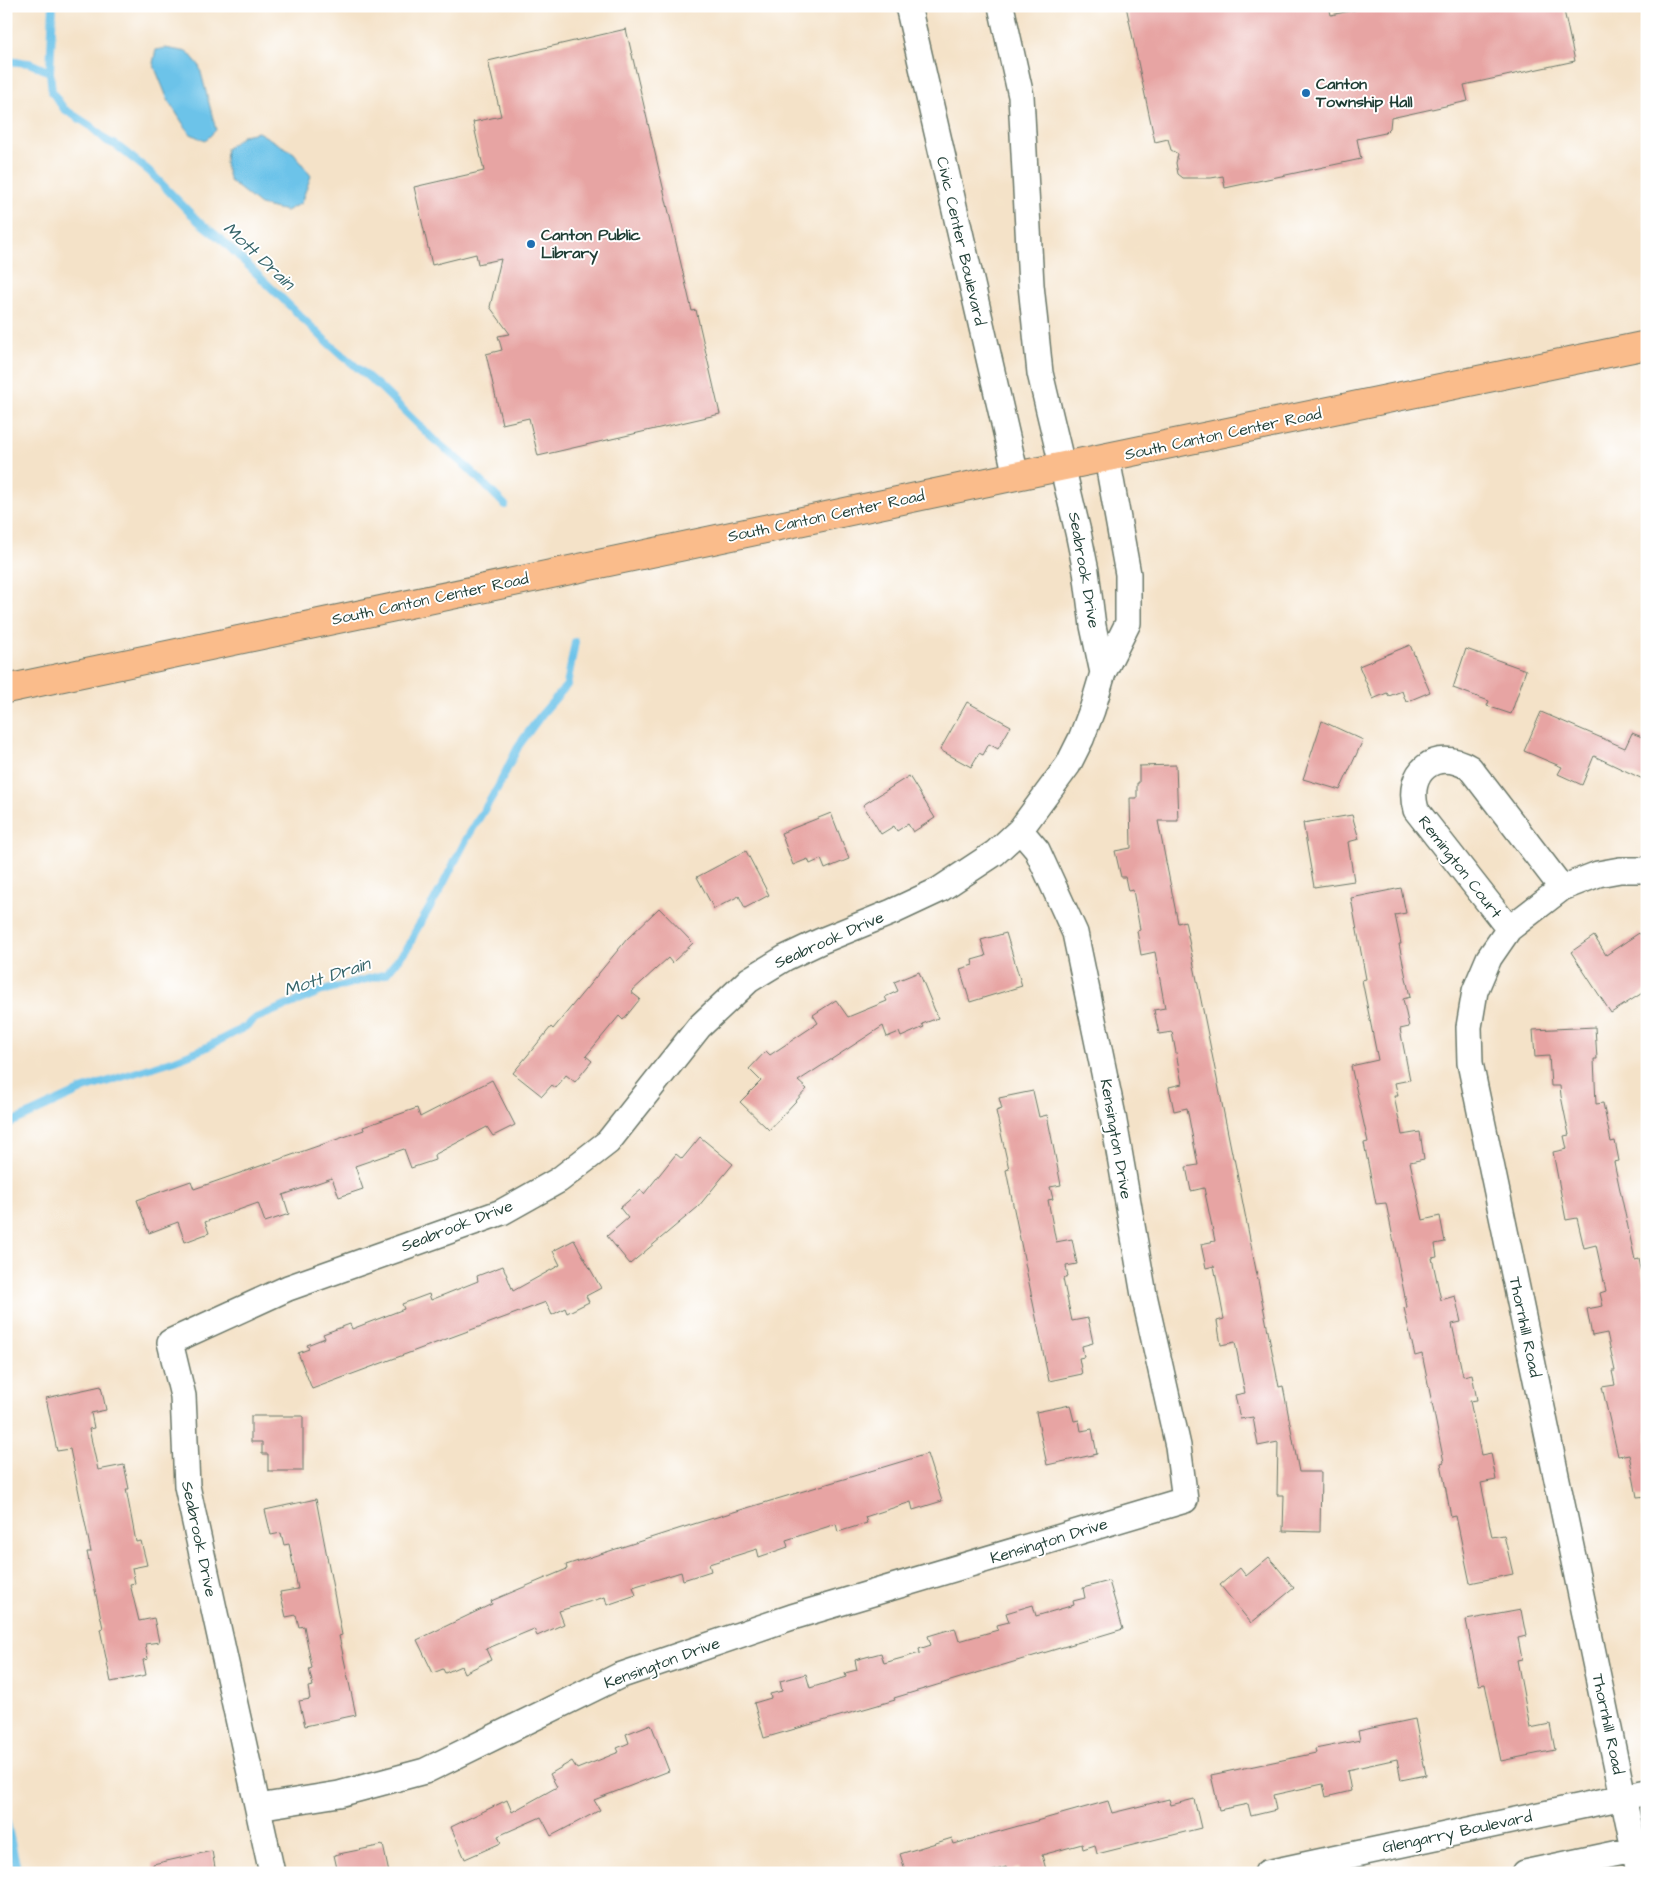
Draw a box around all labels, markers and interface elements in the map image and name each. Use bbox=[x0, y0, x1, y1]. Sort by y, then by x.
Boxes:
place label: Canton Township Hall bbox=[1315, 73, 1413, 113]
marker: Canton Township Hall bbox=[1300, 87, 1312, 99]
street label: Civic Center Boulevard bbox=[931, 154, 991, 328]
water label: Mott Drain bbox=[218, 216, 302, 297]
place label: Canton Public Library bbox=[541, 224, 642, 265]
marker: Canton Public Library bbox=[525, 238, 537, 250]
street label: South Canton Center Road bbox=[1123, 402, 1323, 466]
street label: South Canton Center Road bbox=[726, 484, 926, 548]
street label: Seabrook Drive bbox=[1063, 510, 1105, 630]
street label: South Canton Center Road bbox=[330, 567, 530, 631]
street label: Remington Court bbox=[1412, 811, 1507, 924]
street label: Seabrook Drive bbox=[771, 906, 888, 974]
water label: Mott Drain bbox=[281, 951, 375, 1003]
street label: Kensington Drive bbox=[1094, 1077, 1137, 1201]
street label: Seabrook Drive bbox=[398, 1195, 516, 1257]
street label: Thornhill Road bbox=[1504, 1275, 1546, 1379]
street label: Seabrook Drive bbox=[176, 1479, 222, 1599]
street label: Kensington Drive bbox=[988, 1513, 1111, 1570]
street label: Kensington Drive bbox=[601, 1632, 724, 1695]
street label: Thornhill Road bbox=[1587, 1672, 1629, 1776]
street label: Glengarry Boulevard bbox=[1380, 1805, 1534, 1860]

